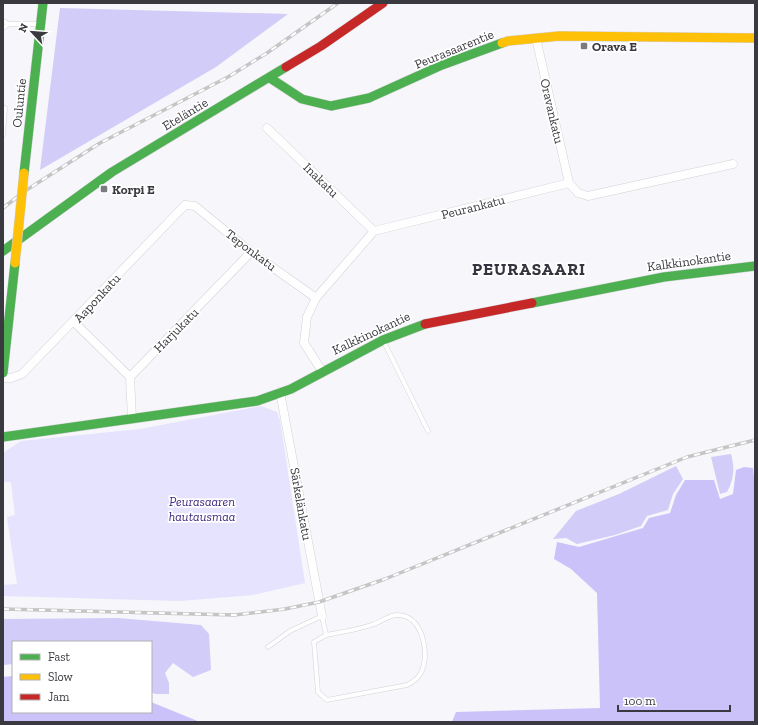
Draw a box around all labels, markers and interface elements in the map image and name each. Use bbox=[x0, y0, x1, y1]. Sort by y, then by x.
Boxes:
north arrow bbox=[12, 12, 52, 52]
text: N bbox=[16, 21, 31, 34]
street label: Peurasaarentie bbox=[412, 26, 496, 72]
place label: Orava E bbox=[592, 39, 637, 54]
marker: Orava E bbox=[579, 41, 589, 51]
street label: Oravankatu bbox=[537, 77, 567, 146]
street label: Ouluntie bbox=[9, 78, 29, 128]
street label: Eteläntie bbox=[160, 95, 210, 133]
street label: Inakatu bbox=[300, 160, 342, 201]
place label: Korpi E bbox=[112, 182, 155, 197]
marker: Korpi E bbox=[99, 184, 109, 194]
street label: Peurankatu bbox=[440, 192, 507, 222]
street label: Teponkatu bbox=[223, 226, 280, 274]
street label: Kalkkinokantie bbox=[646, 248, 732, 274]
district label: PEURASAARI bbox=[472, 259, 586, 279]
street label: Aaponkatu bbox=[71, 270, 124, 325]
street label: Harjukatu bbox=[150, 304, 203, 356]
street label: Kalkkinokantie bbox=[330, 308, 412, 358]
street label: Särkelänkatu bbox=[287, 466, 315, 542]
park label: Peurasaaren hautausmaa bbox=[169, 494, 235, 524]
legend bbox=[12, 641, 152, 713]
text: Fast bbox=[48, 650, 71, 664]
text: Slow bbox=[48, 670, 74, 684]
scale bar bbox=[618, 687, 730, 713]
text: Jam bbox=[48, 690, 70, 704]
text: 100 m bbox=[624, 694, 656, 708]

